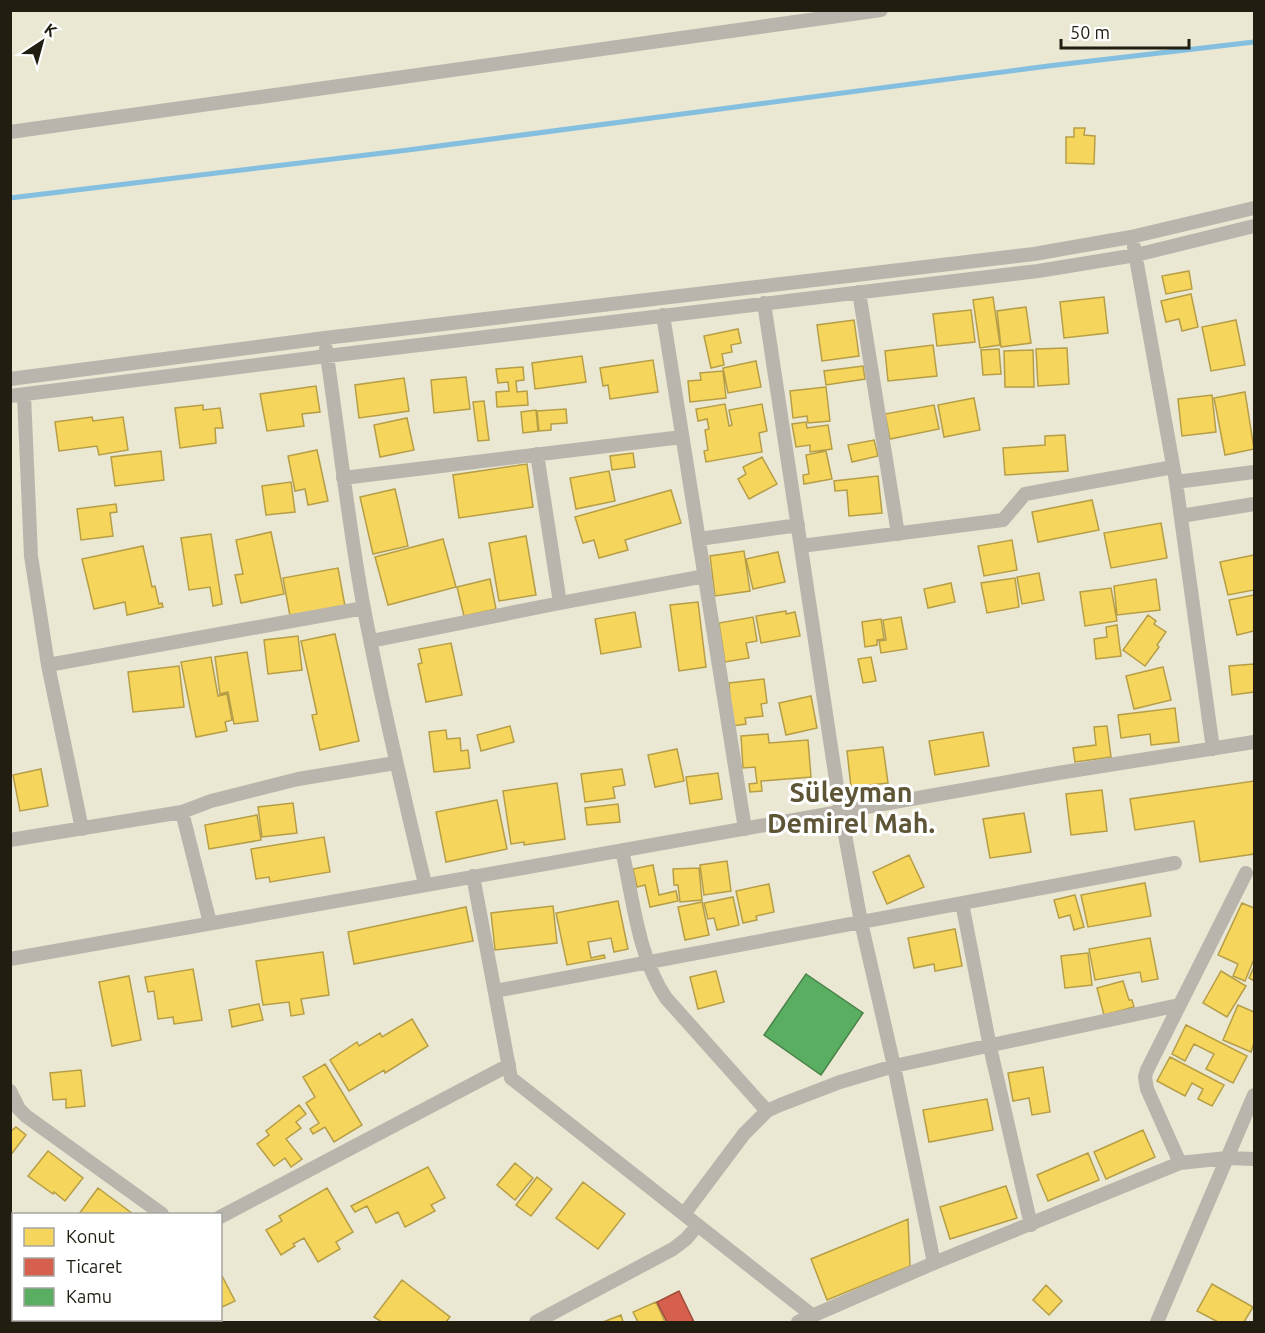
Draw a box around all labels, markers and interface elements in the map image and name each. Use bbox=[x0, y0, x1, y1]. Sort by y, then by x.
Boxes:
north arrow bbox=[12, 12, 72, 72]
scale bar bbox=[1061, 12, 1188, 50]
text: K bbox=[41, 19, 61, 40]
text: 50 m bbox=[1070, 22, 1110, 42]
district label: Süleyman Demirel Mah. bbox=[767, 777, 935, 838]
legend bbox=[12, 1213, 222, 1321]
text: Konut bbox=[66, 1226, 115, 1246]
text: Ticaret bbox=[66, 1256, 122, 1276]
text: Kamu bbox=[66, 1286, 112, 1306]

